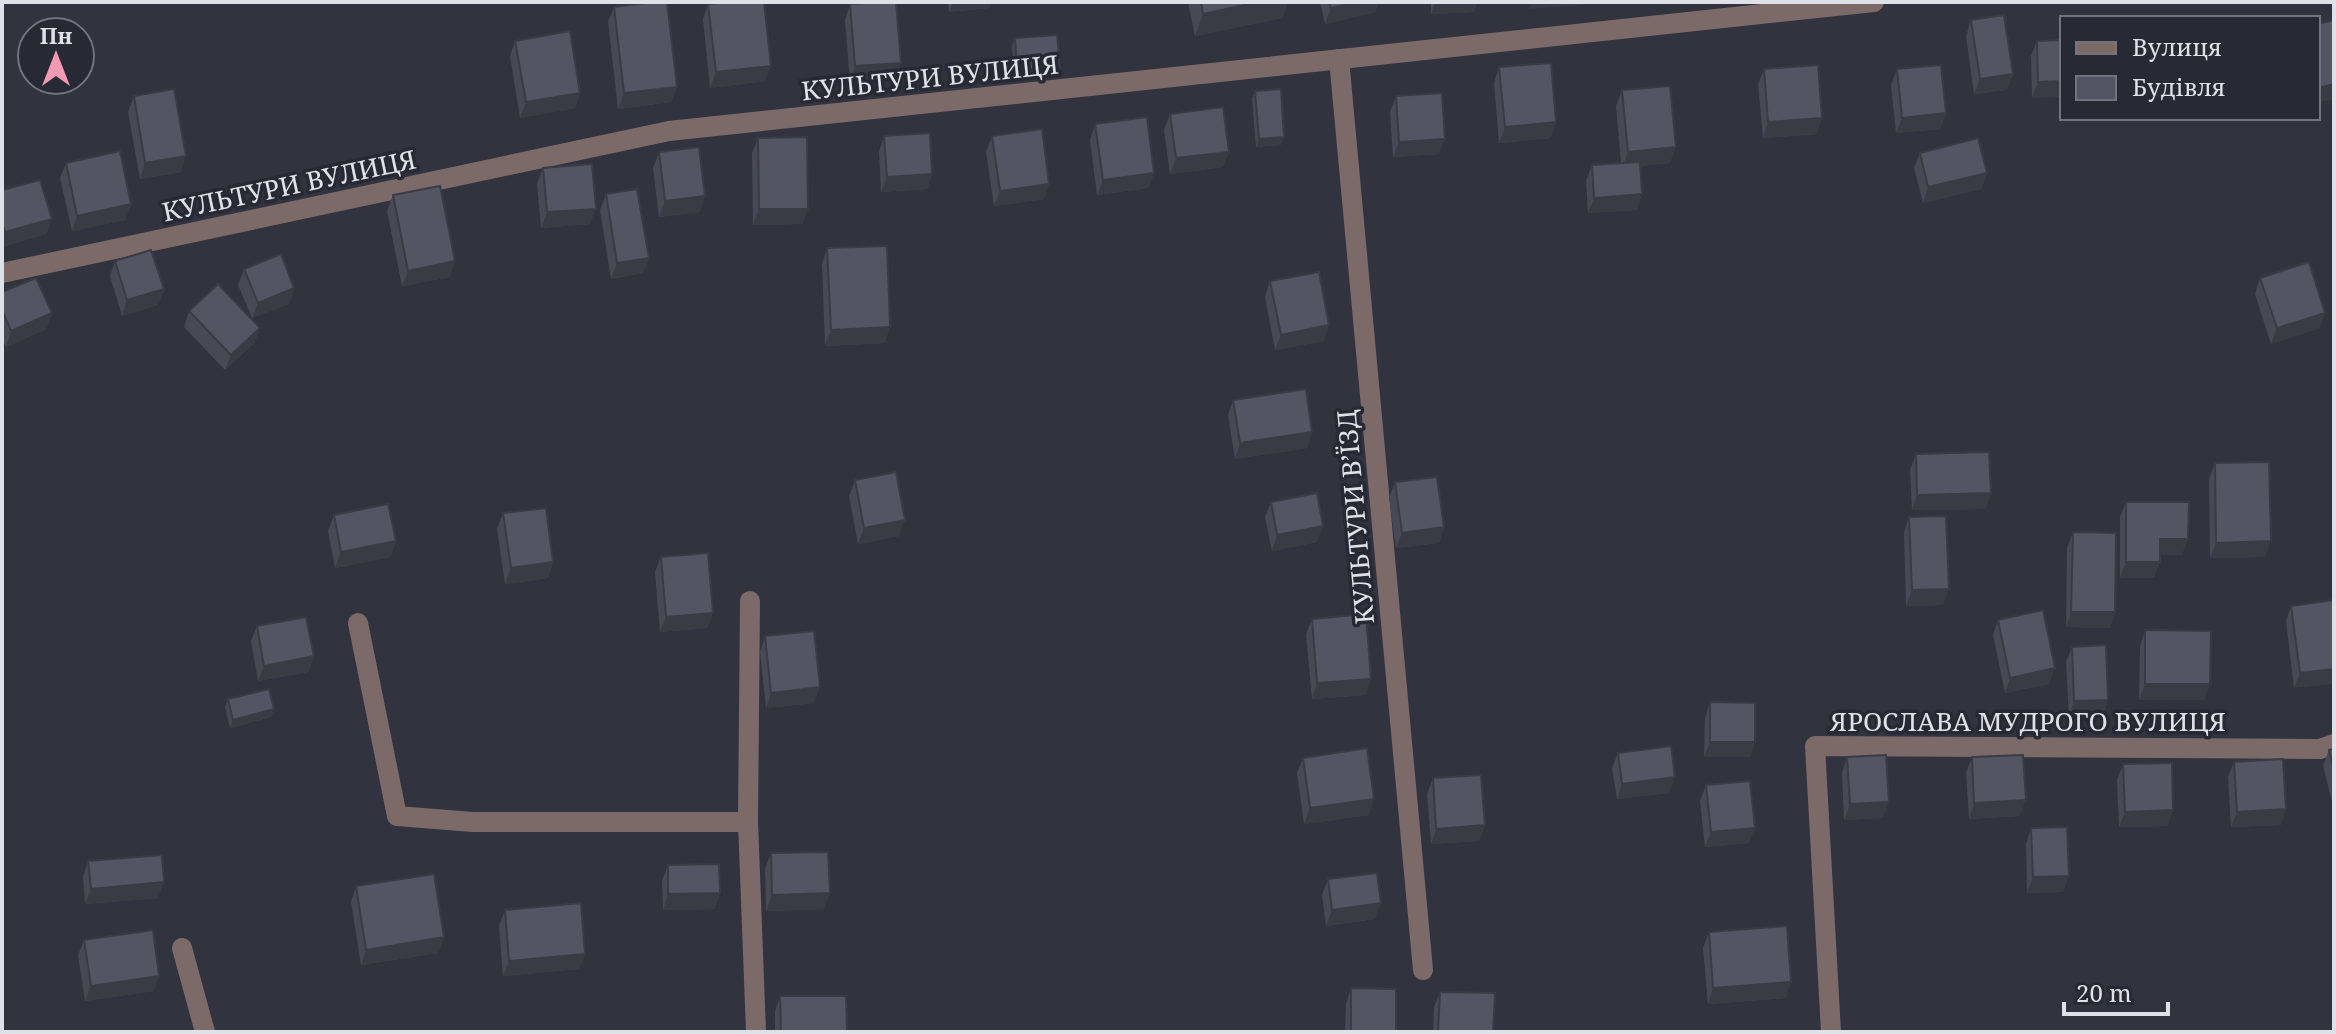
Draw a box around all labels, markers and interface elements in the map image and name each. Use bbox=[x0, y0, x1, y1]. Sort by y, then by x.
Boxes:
north arrow bbox=[16, 16, 96, 96]
legend bbox=[2060, 16, 2320, 120]
text: Пн bbox=[40, 20, 72, 50]
text: Вулиця bbox=[2132, 30, 2222, 63]
street label: КУЛЬТУРИ ВУЛИЦЯ bbox=[800, 46, 1060, 108]
text: Будівля bbox=[2132, 70, 2226, 103]
street label: КУЛЬТУРИ ВУЛИЦЯ bbox=[159, 141, 419, 229]
street label: КУЛЬТУРИ В’ЇЗД bbox=[1328, 408, 1382, 626]
street label: ЯРОСЛАВА МУДРОГО ВУЛИЦЯ bbox=[1829, 703, 2226, 739]
scale bar bbox=[2064, 966, 2168, 1016]
text: 20 m bbox=[2076, 976, 2132, 1009]

